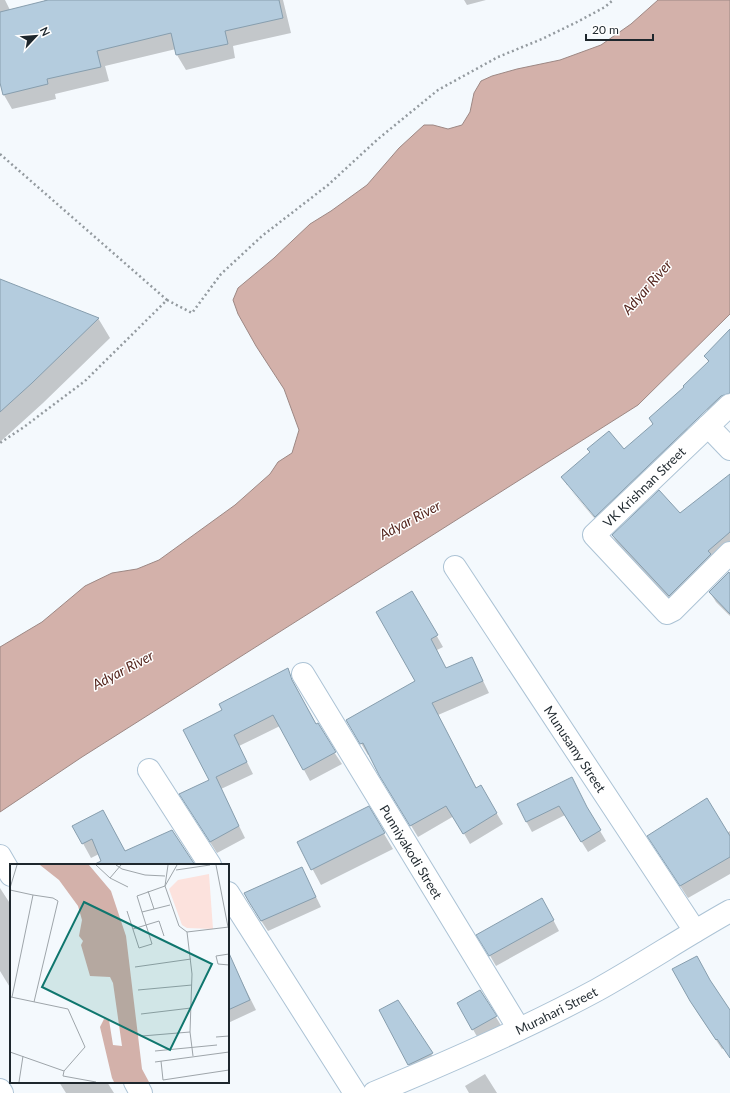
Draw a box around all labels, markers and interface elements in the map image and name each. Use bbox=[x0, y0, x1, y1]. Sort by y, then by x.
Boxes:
north arrow bbox=[16, 16, 56, 56]
scale bar bbox=[586, 16, 653, 42]
text: 20 m bbox=[592, 22, 619, 37]
text: N bbox=[38, 25, 53, 38]
water label: Adyar River bbox=[618, 256, 675, 318]
street label: VK Krishnan Street bbox=[599, 443, 689, 530]
water label: Adyar River bbox=[375, 496, 443, 543]
water label: Adyar River bbox=[88, 646, 156, 693]
street label: Munusamy Street bbox=[541, 703, 609, 796]
street label: Punniyakodi Street bbox=[376, 802, 446, 902]
inset map bbox=[10, 864, 229, 1083]
street label: Murahari Street bbox=[513, 983, 600, 1038]

